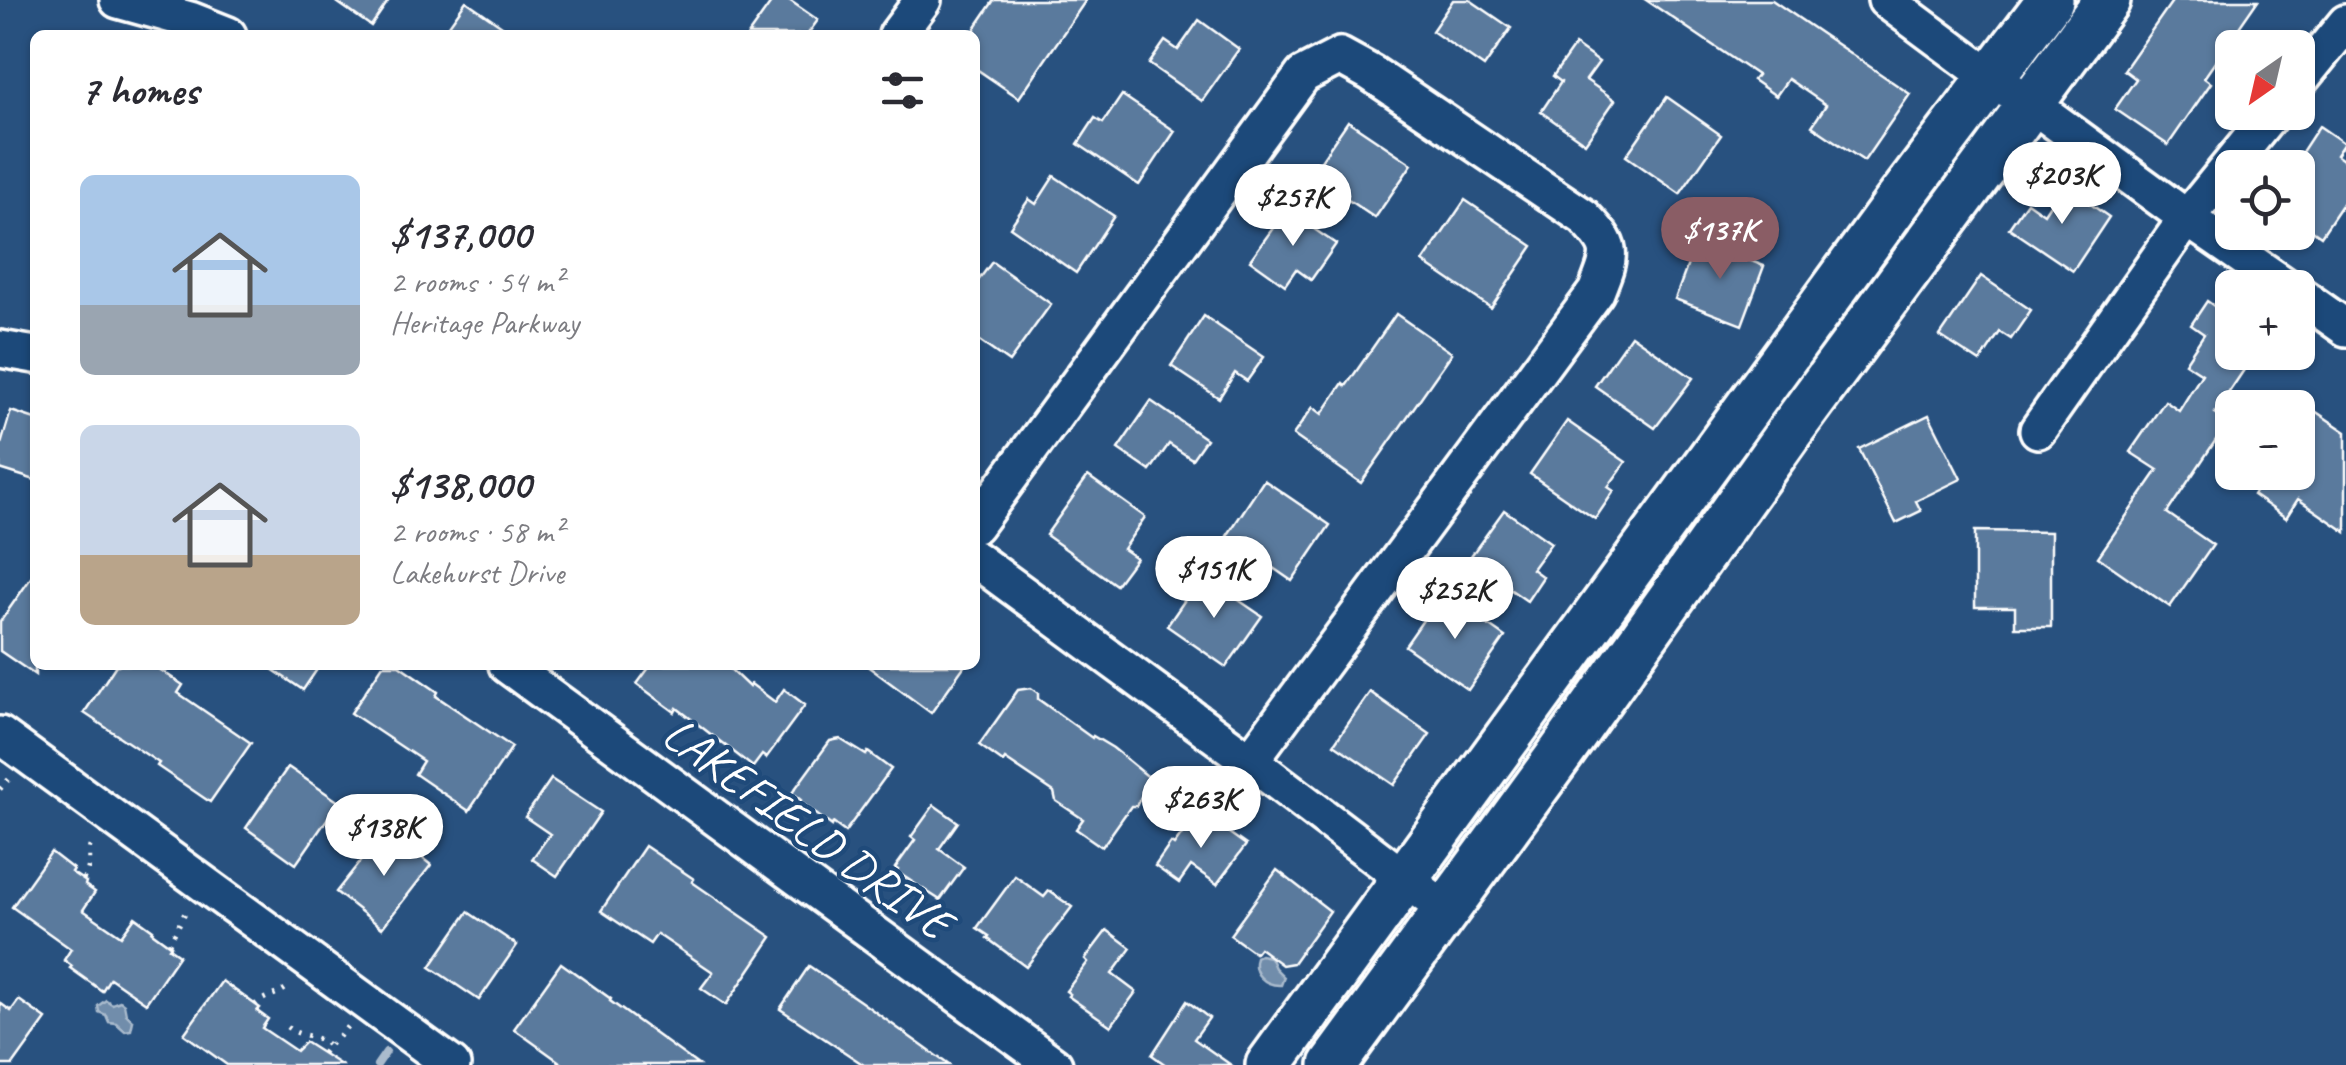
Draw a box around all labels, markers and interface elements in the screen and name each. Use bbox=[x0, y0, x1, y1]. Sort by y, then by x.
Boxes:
north arrow bbox=[2215, 30, 2315, 130]
map controls bbox=[2215, 30, 2315, 490]
icon: filters bbox=[875, 63, 930, 118]
text: 7 homes bbox=[80, 64, 198, 117]
pin: $203K bbox=[1992, 142, 2132, 227]
button: locate bbox=[2215, 150, 2315, 250]
text: $203K bbox=[2025, 154, 2099, 195]
pin: $257K bbox=[1223, 164, 1363, 249]
text: $257K bbox=[1256, 176, 1330, 217]
pin: $137K bbox=[1650, 197, 1790, 282]
text: $137,000 bbox=[390, 208, 530, 261]
text: $137K bbox=[1683, 209, 1757, 250]
icon: home bbox=[160, 215, 280, 335]
text: 2 rooms · 54 m² bbox=[390, 261, 563, 302]
button: + bbox=[2215, 270, 2315, 370]
text: Heritage Parkway bbox=[390, 302, 579, 343]
button: − bbox=[2215, 390, 2315, 490]
text: $138,000 bbox=[390, 458, 531, 511]
icon: home bbox=[160, 465, 280, 585]
text: 2 rooms · 58 m² bbox=[390, 511, 563, 552]
pin: $151K bbox=[1144, 536, 1284, 621]
text: $151K bbox=[1177, 548, 1251, 589]
text: Lakehurst Drive bbox=[390, 552, 564, 593]
pin: $252K bbox=[1385, 557, 1525, 642]
text: $252K bbox=[1418, 569, 1492, 610]
street label: LAKEFIELD DRIVE bbox=[651, 703, 968, 956]
pin: $263K bbox=[1131, 766, 1271, 851]
text: $263K bbox=[1164, 778, 1238, 819]
pin: $138K bbox=[314, 794, 454, 879]
text: $138K bbox=[347, 806, 421, 847]

